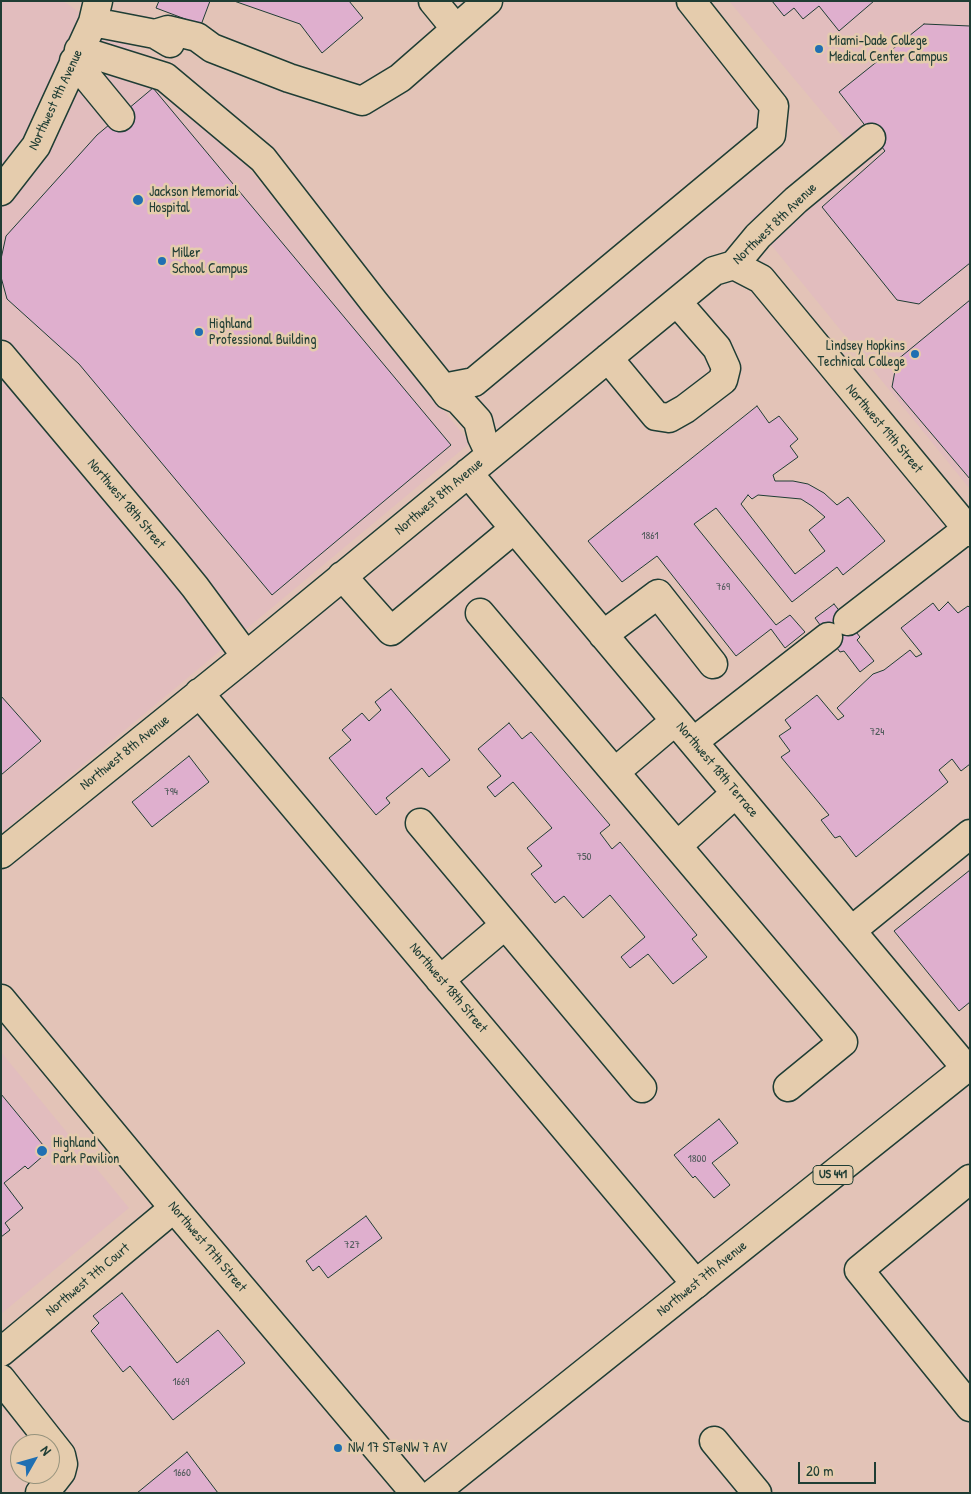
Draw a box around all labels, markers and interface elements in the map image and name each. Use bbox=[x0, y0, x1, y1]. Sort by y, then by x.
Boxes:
place label: Miami-Dade College Medical Center Campus bbox=[829, 33, 948, 65]
marker: Miami-Dade College Medical Center Campus bbox=[813, 43, 825, 55]
street label: Northwest 9th Avenue bbox=[25, 47, 87, 153]
street label: Northwest 8th Avenue bbox=[730, 180, 820, 268]
place label: Jackson Memorial Hospital bbox=[149, 184, 238, 216]
marker: Jackson Memorial Hospital bbox=[131, 193, 145, 207]
place label: Miller School Campus bbox=[172, 245, 248, 278]
marker: Miller School Campus bbox=[156, 255, 168, 267]
place label: Highland Professional Building bbox=[209, 316, 316, 348]
marker: Highland Professional Building bbox=[193, 326, 205, 338]
place label: Lindsey Hopkins Technical College bbox=[818, 338, 905, 371]
marker: Lindsey Hopkins Technical College bbox=[909, 348, 921, 360]
street label: Northwest 19th Street bbox=[842, 381, 926, 477]
street label: Northwest 8th Avenue bbox=[391, 455, 487, 539]
street label: Northwest 18th Street bbox=[83, 456, 169, 552]
house number: 1861 bbox=[641, 529, 659, 543]
house number: 769 bbox=[716, 580, 730, 594]
street label: Northwest 8th Avenue bbox=[77, 712, 173, 794]
street label: Northwest 18th Terrace bbox=[672, 719, 762, 821]
house number: 724 bbox=[870, 725, 884, 739]
house number: 794 bbox=[164, 785, 178, 799]
house number: 750 bbox=[576, 850, 592, 864]
street label: Northwest 18th Street bbox=[405, 940, 491, 1036]
place label: Highland Park Pavilion bbox=[53, 1135, 119, 1168]
marker: Highland Park Pavilion bbox=[35, 1144, 49, 1158]
house number: 1800 bbox=[688, 1152, 706, 1166]
road number: US 441 bbox=[813, 1166, 853, 1184]
street label: Northwest 17th Street bbox=[164, 1198, 250, 1296]
house number: 727 bbox=[344, 1238, 360, 1252]
street label: Northwest 7th Avenue bbox=[654, 1238, 750, 1320]
street label: Northwest 7th Court bbox=[43, 1240, 133, 1320]
house number: 1669 bbox=[173, 1375, 189, 1389]
north arrow bbox=[10, 1434, 60, 1484]
place label: NW 17 ST@NW 7 AV bbox=[348, 1440, 447, 1456]
text: N bbox=[37, 1441, 56, 1459]
marker: NW 17 ST@NW 7 AV bbox=[332, 1442, 344, 1454]
scale bar bbox=[801, 1452, 878, 1484]
text: 20 m bbox=[806, 1460, 833, 1481]
house number: 1660 bbox=[173, 1466, 191, 1480]

